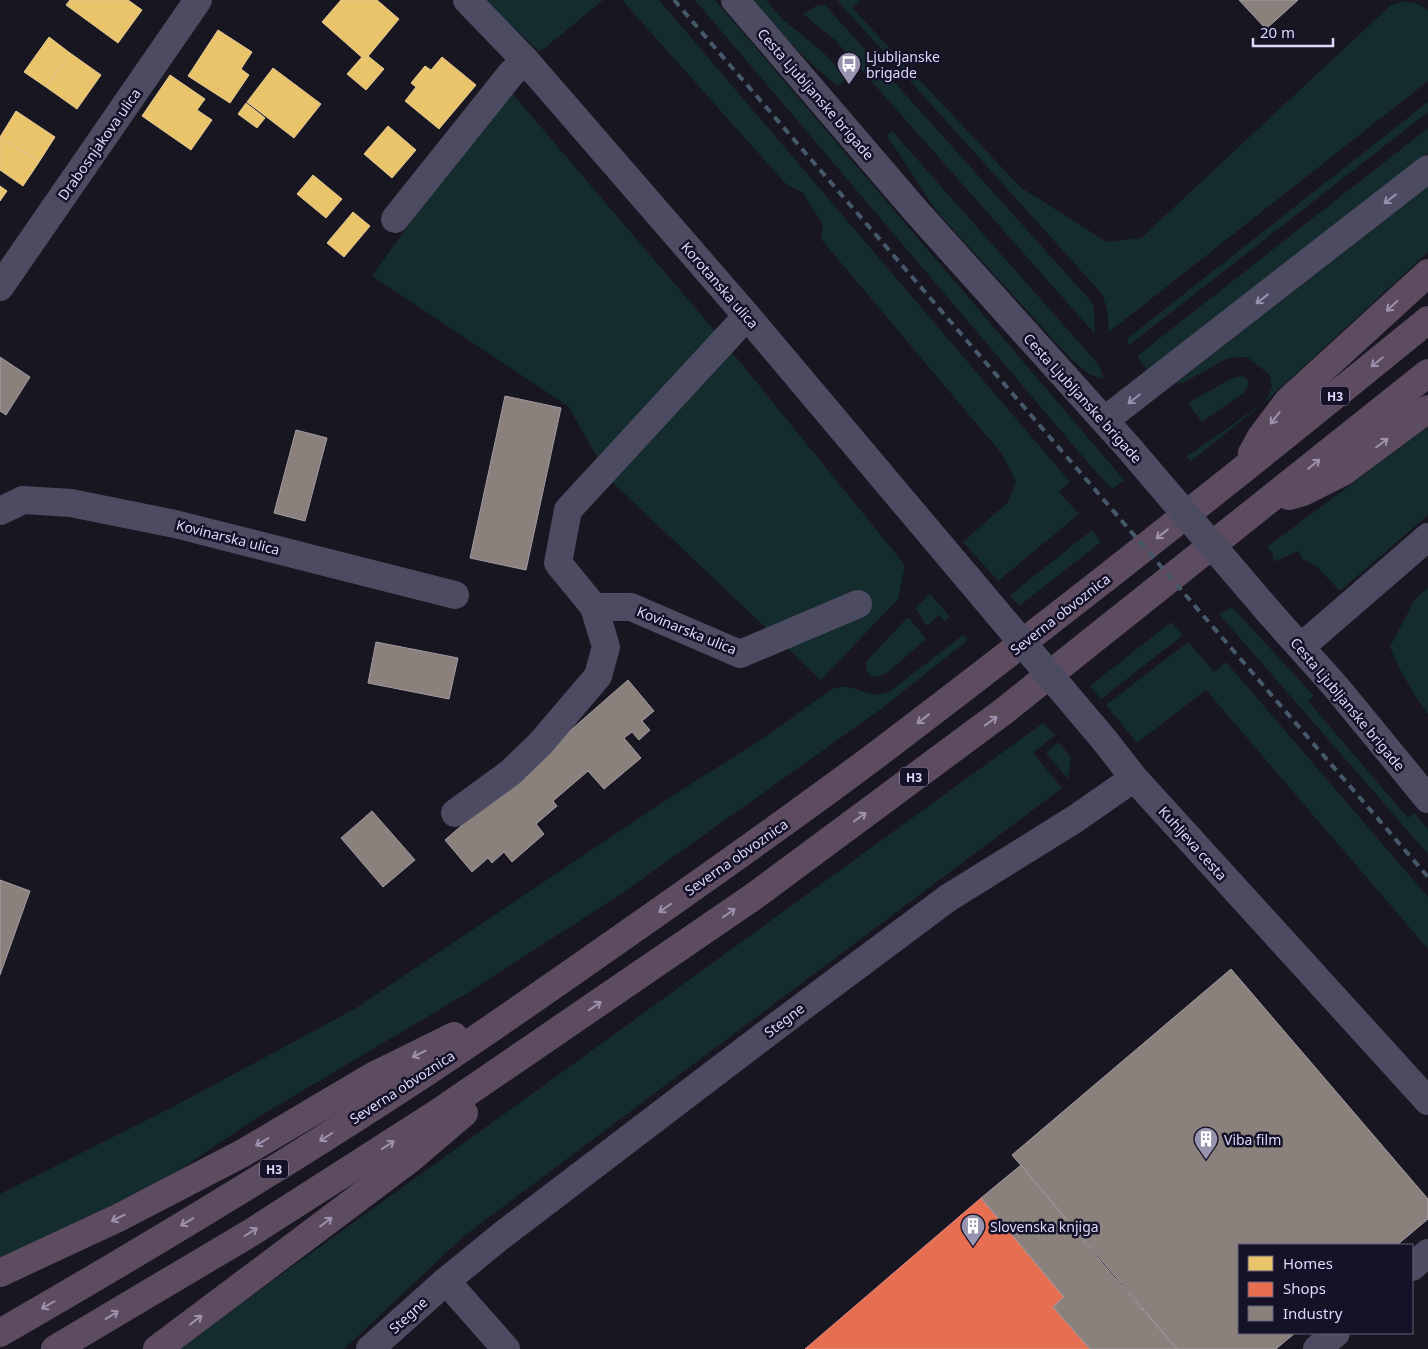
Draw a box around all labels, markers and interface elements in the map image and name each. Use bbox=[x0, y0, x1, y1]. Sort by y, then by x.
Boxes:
scale bar bbox=[1253, 15, 1333, 47]
text: 20 m bbox=[1260, 22, 1295, 42]
street label: Cesta Ljubljanske brigade bbox=[754, 24, 879, 164]
place label: Ljubljanske brigade bbox=[866, 47, 940, 82]
bus stop icon: Ljubljanske brigade bbox=[836, 51, 862, 85]
street label: Drabosnjakova ulica bbox=[53, 84, 145, 204]
one-way arrow bbox=[1384, 193, 1397, 204]
street label: Korotanska ulica bbox=[677, 238, 763, 332]
one-way arrow bbox=[1256, 293, 1269, 304]
one-way arrow bbox=[1386, 300, 1399, 312]
street label: Cesta Ljubljanske brigade bbox=[1020, 329, 1147, 467]
one-way arrow bbox=[1370, 356, 1383, 367]
road number: H3 bbox=[1321, 386, 1349, 406]
one-way arrow bbox=[1127, 394, 1141, 404]
one-way arrow bbox=[1270, 411, 1281, 424]
one-way arrow bbox=[1375, 438, 1389, 448]
one-way arrow bbox=[1307, 459, 1320, 470]
street label: Kovinarska ulica bbox=[174, 515, 282, 559]
one-way arrow bbox=[1156, 529, 1169, 540]
street label: Severna obvoznica bbox=[1006, 569, 1114, 659]
street label: Kovinarska ulica bbox=[634, 601, 740, 659]
street label: Cesta Ljubljanske brigade bbox=[1287, 633, 1410, 775]
one-way arrow bbox=[917, 714, 930, 725]
one-way arrow bbox=[984, 716, 998, 726]
road number: H3 bbox=[900, 768, 928, 786]
street label: Kuhljeva cesta bbox=[1155, 802, 1231, 884]
one-way arrow bbox=[853, 812, 866, 823]
street label: Severna obvoznica bbox=[681, 814, 791, 900]
one-way arrow bbox=[658, 903, 672, 913]
one-way arrow bbox=[722, 908, 736, 918]
street label: Stegne bbox=[760, 999, 808, 1041]
one-way arrow bbox=[588, 1001, 602, 1011]
street label: Severna obvoznica bbox=[346, 1046, 458, 1128]
one-way arrow bbox=[412, 1049, 427, 1059]
building icon: Viba film bbox=[1193, 1126, 1219, 1160]
place label: Viba film bbox=[1224, 1130, 1281, 1149]
one-way arrow bbox=[319, 1132, 333, 1142]
one-way arrow bbox=[255, 1137, 269, 1147]
one-way arrow bbox=[381, 1139, 395, 1149]
road number: H3 bbox=[260, 1160, 288, 1178]
one-way arrow bbox=[111, 1213, 126, 1223]
building icon: Slovenska knjiga bbox=[960, 1213, 986, 1247]
one-way arrow bbox=[319, 1217, 333, 1227]
place label: Slovenska knjiga bbox=[990, 1217, 1099, 1236]
one-way arrow bbox=[181, 1218, 195, 1228]
one-way arrow bbox=[244, 1227, 258, 1237]
legend bbox=[1238, 1244, 1413, 1334]
text: Homes bbox=[1283, 1253, 1333, 1273]
text: Shops bbox=[1283, 1278, 1326, 1298]
street label: Stegne bbox=[385, 1293, 431, 1337]
one-way arrow bbox=[41, 1301, 55, 1311]
text: Industry bbox=[1283, 1303, 1343, 1323]
one-way arrow bbox=[104, 1310, 118, 1320]
one-way arrow bbox=[189, 1314, 202, 1325]

